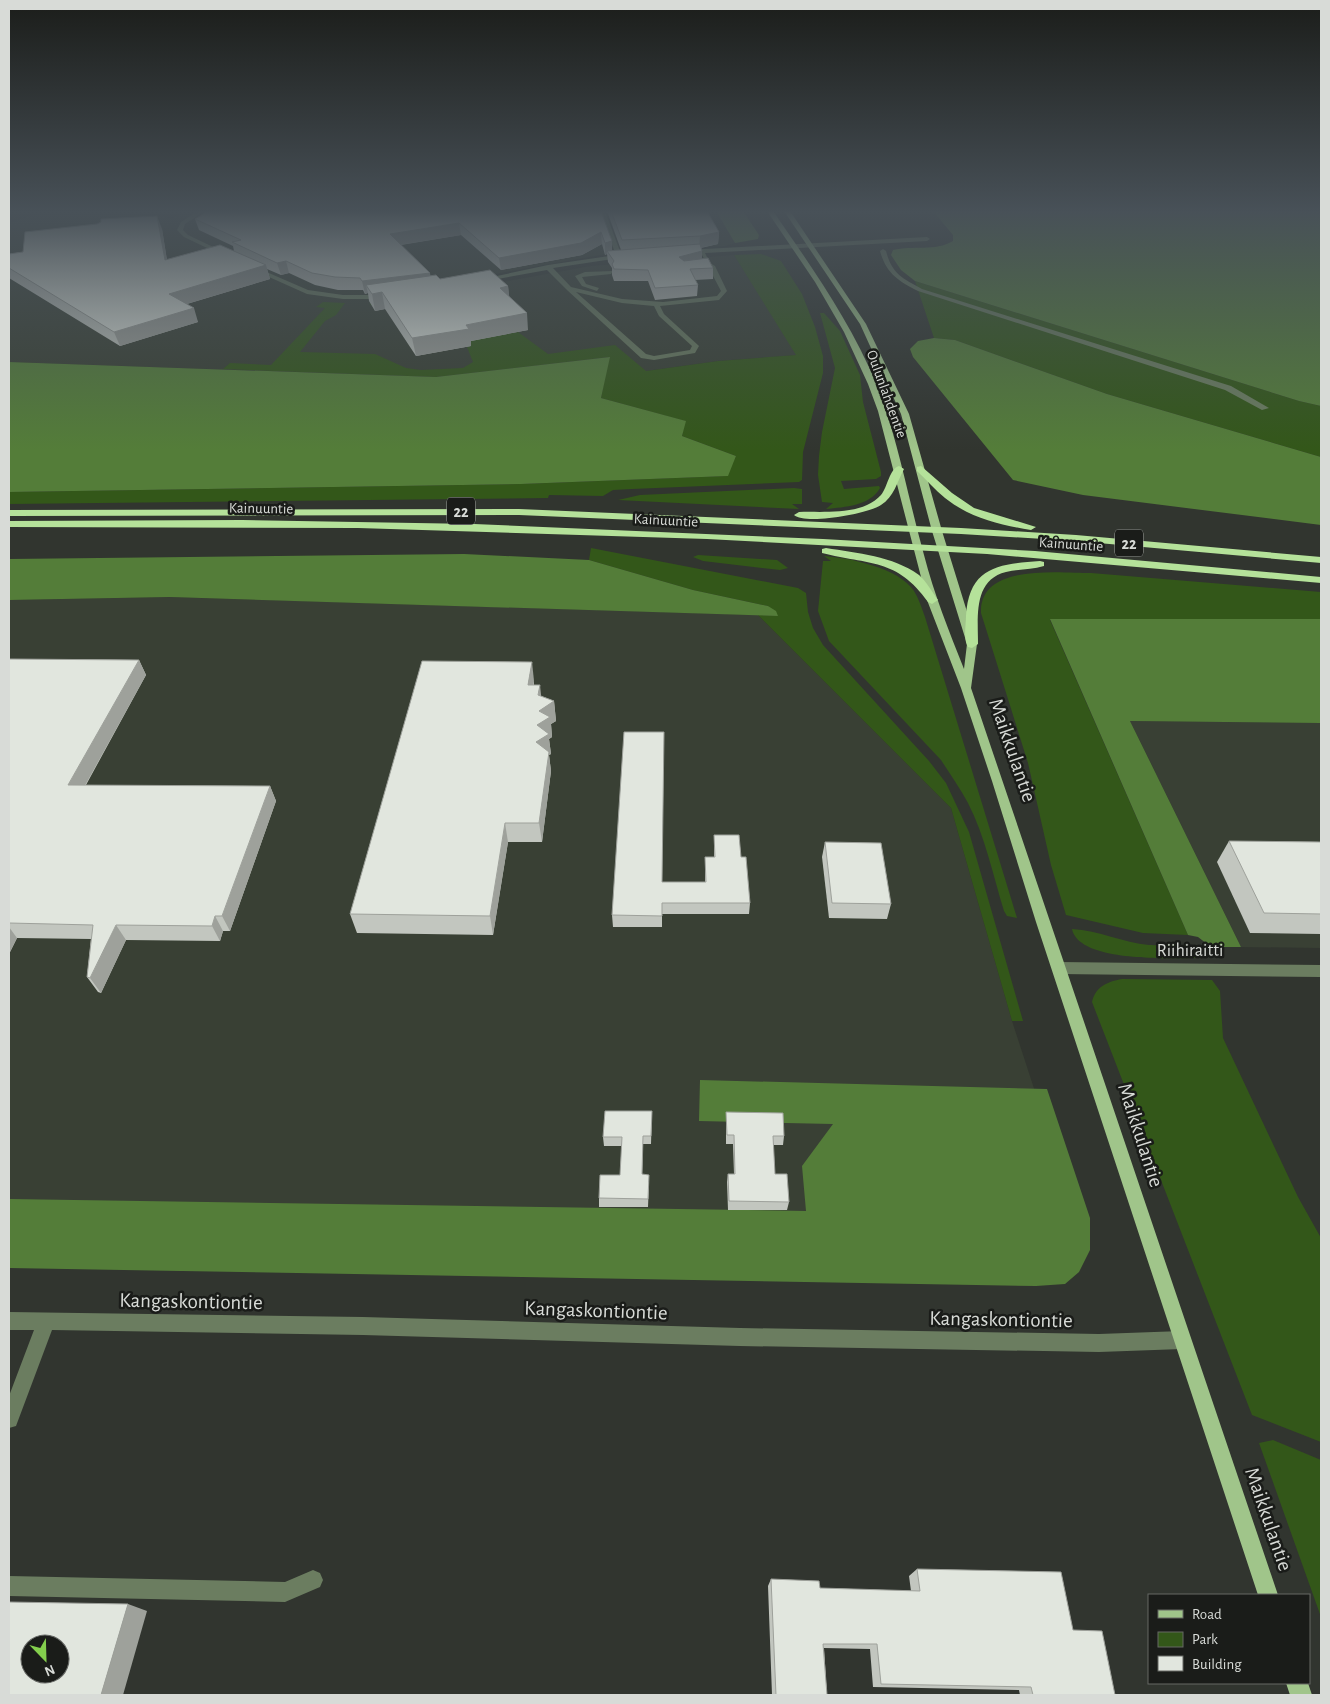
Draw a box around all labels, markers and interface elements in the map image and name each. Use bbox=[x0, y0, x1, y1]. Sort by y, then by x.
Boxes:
street label: Oulunlahdentie bbox=[864, 348, 909, 440]
road number: 22 bbox=[447, 498, 475, 524]
street label: Kainuuntie bbox=[229, 500, 293, 517]
street label: Kainuuntie bbox=[633, 511, 699, 530]
road number: 22 bbox=[1115, 530, 1143, 556]
street label: Kainuuntie bbox=[1038, 535, 1104, 554]
street label: Maikkulantie bbox=[985, 696, 1040, 805]
street label: Riihiraitti bbox=[1157, 942, 1223, 960]
street label: Maikkulantie bbox=[1114, 1081, 1167, 1190]
street label: Kangaskontiontie bbox=[119, 1290, 263, 1313]
street label: Kangaskontiontie bbox=[524, 1298, 668, 1323]
street label: Kangaskontiontie bbox=[929, 1308, 1073, 1331]
street label: Maikkulantie bbox=[1241, 1465, 1296, 1574]
legend bbox=[1148, 1594, 1310, 1684]
text: Road bbox=[1192, 1607, 1222, 1622]
text: Park bbox=[1192, 1632, 1218, 1647]
north arrow bbox=[20, 1634, 70, 1684]
text: Building bbox=[1192, 1657, 1242, 1672]
text: N bbox=[42, 1662, 57, 1678]

